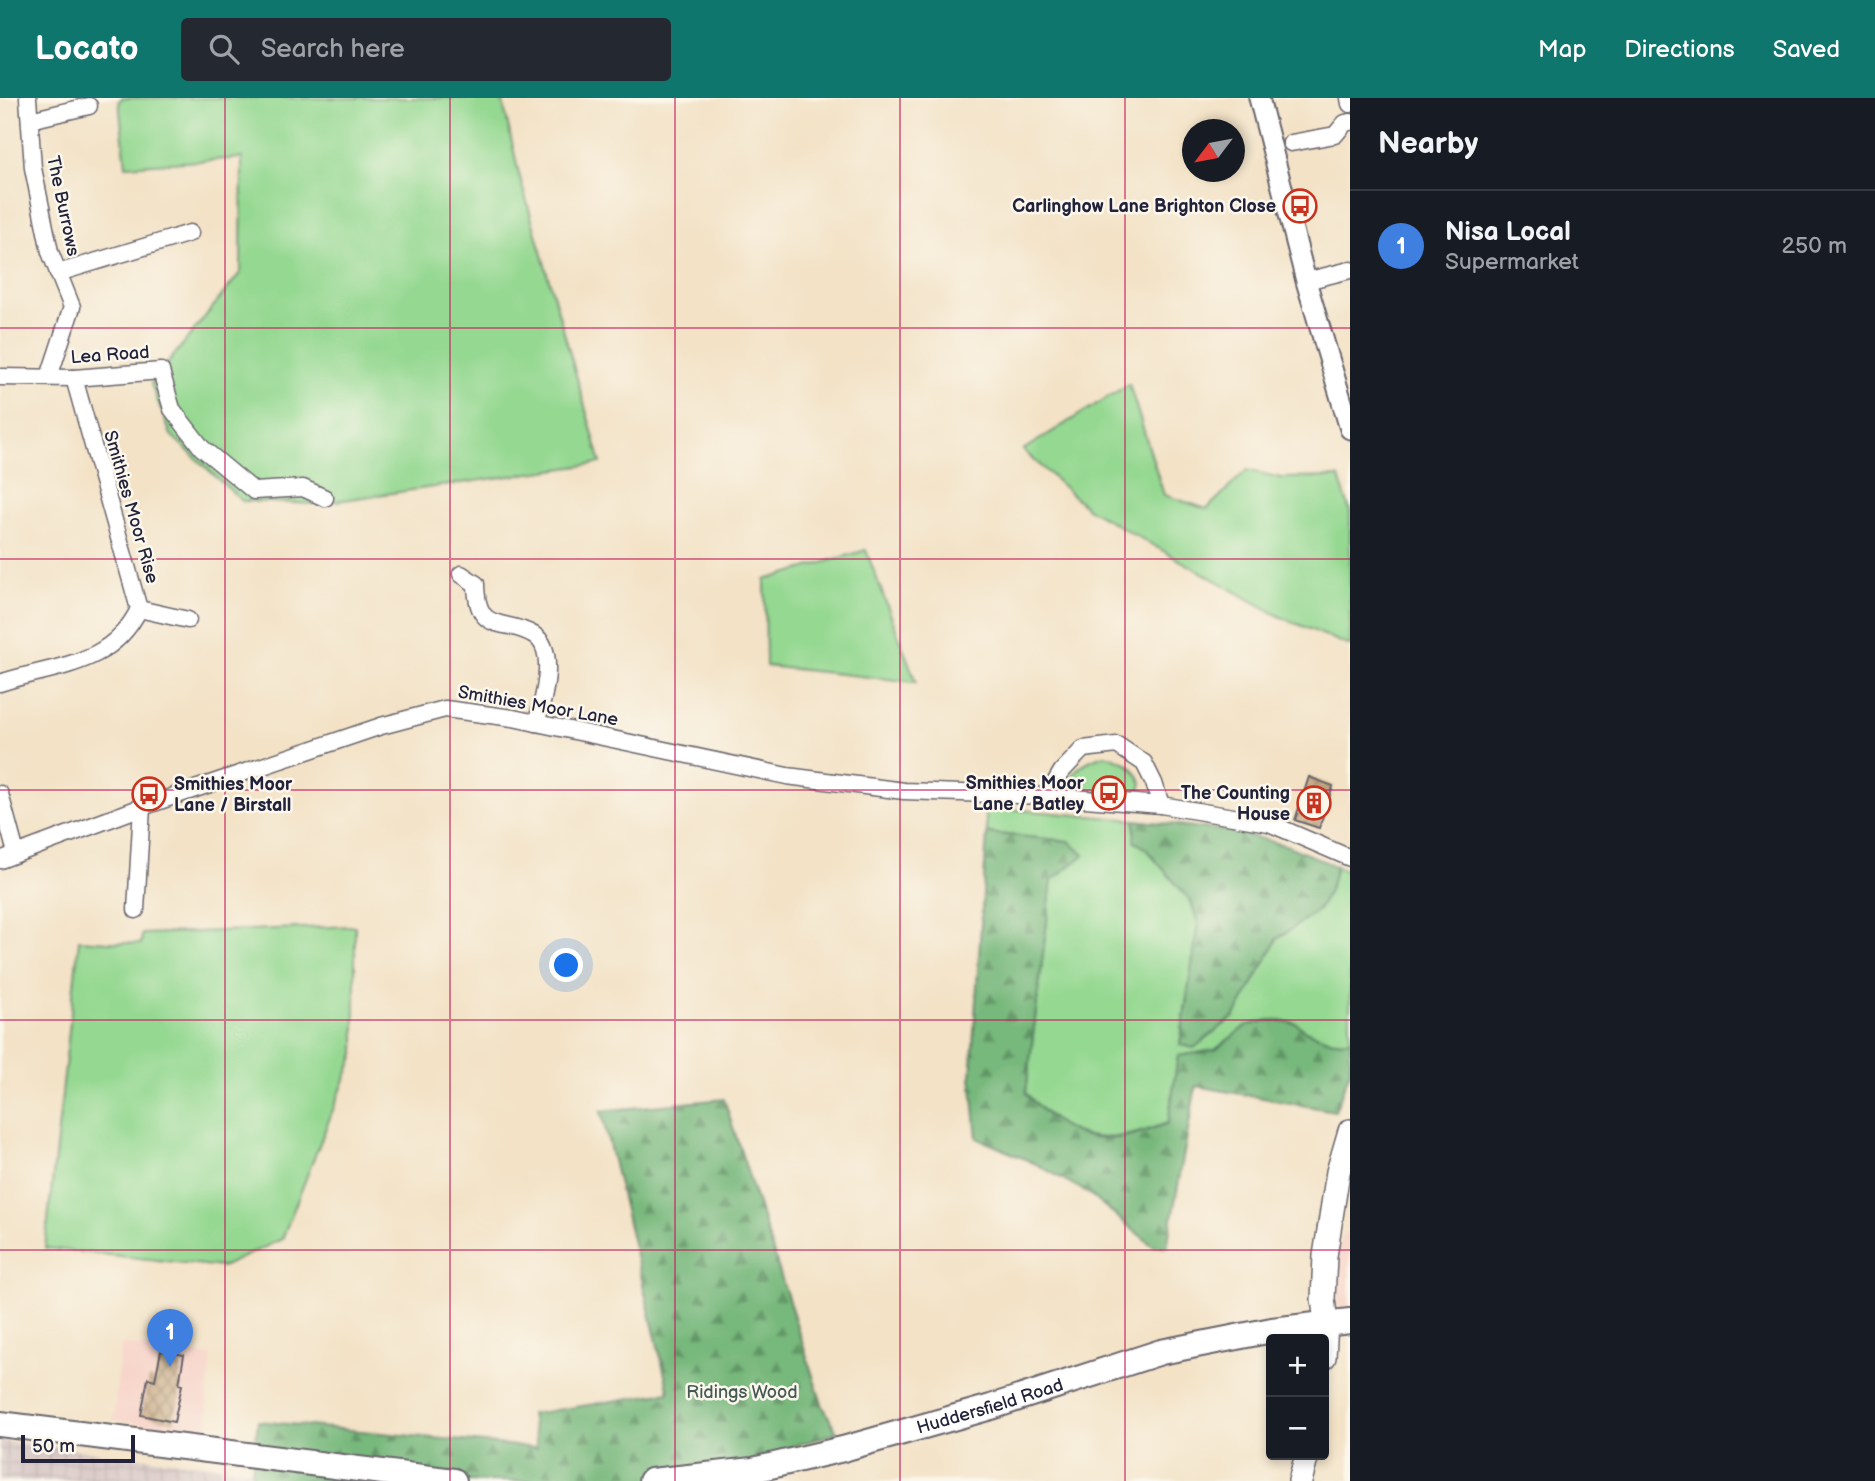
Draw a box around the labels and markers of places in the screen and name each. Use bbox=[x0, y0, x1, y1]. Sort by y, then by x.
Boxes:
bus stop icon: Carlinghow Lane Brighton Close bbox=[1281, 187, 1319, 225]
place label: Carlinghow Lane Brighton Close bbox=[1012, 196, 1276, 217]
place label: Smithies Moor Lane / Batley bbox=[966, 773, 1085, 815]
place label: Smithies Moor Lane / Birstall bbox=[174, 774, 293, 816]
bus stop icon: Smithies Moor Lane / Batley bbox=[1090, 774, 1128, 812]
bus stop icon: Smithies Moor Lane / Birstall bbox=[130, 775, 168, 813]
place label: The Counting House bbox=[1181, 783, 1290, 825]
building icon: The Counting House bbox=[1295, 784, 1333, 822]
pin: 1 bbox=[147, 1309, 193, 1367]

